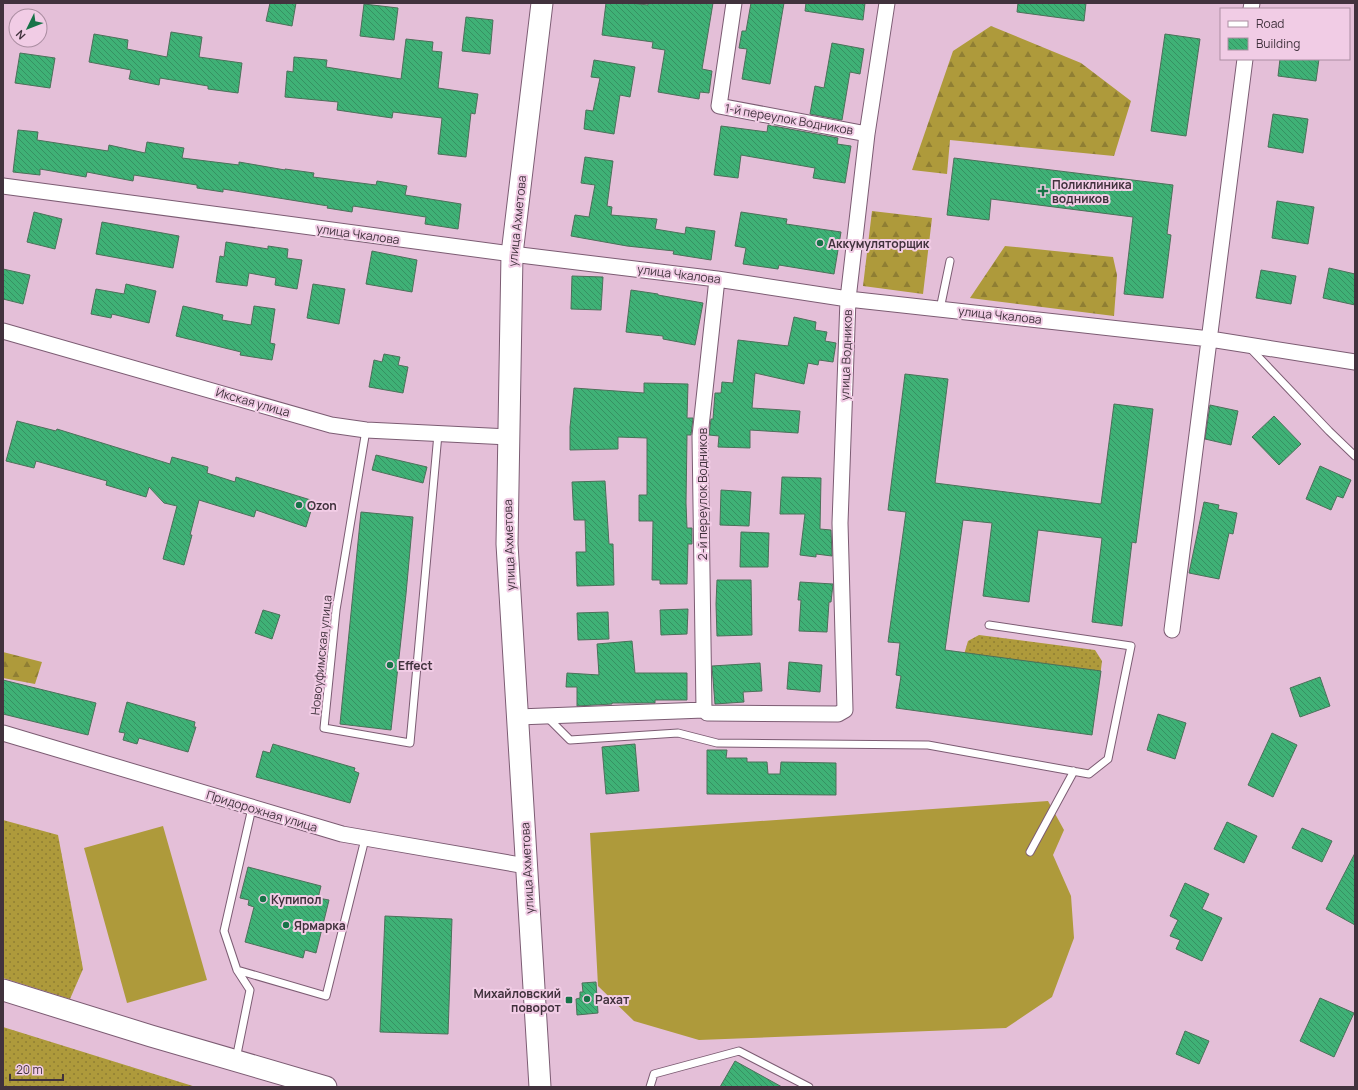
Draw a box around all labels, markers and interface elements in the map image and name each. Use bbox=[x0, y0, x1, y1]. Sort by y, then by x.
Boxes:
north arrow bbox=[8, 8, 48, 48]
legend bbox=[1220, 8, 1350, 60]
text: Road bbox=[1256, 15, 1284, 32]
text: N bbox=[12, 27, 29, 43]
text: Building bbox=[1256, 35, 1300, 52]
street label: 1-й переулок Водников bbox=[723, 99, 855, 139]
street label: улица Ахметова bbox=[504, 175, 530, 267]
place label: Поликлиника водников bbox=[1052, 176, 1132, 207]
marker: Поликлиника водников bbox=[1037, 185, 1049, 197]
street label: улица Чкалова bbox=[315, 220, 401, 248]
place label: Аккумуляторщик bbox=[828, 235, 930, 252]
marker: Аккумуляторщик bbox=[815, 238, 825, 248]
street label: улица Чкалова bbox=[636, 260, 722, 288]
street label: улица Чкалова bbox=[957, 302, 1043, 328]
street label: улица Водников bbox=[836, 309, 856, 401]
street label: Икская улица bbox=[214, 383, 292, 421]
street label: 2-й переулок Водников bbox=[694, 427, 711, 560]
place label: Ozon bbox=[307, 497, 337, 514]
street label: улица Ахметова bbox=[499, 499, 519, 591]
marker: Ozon bbox=[294, 500, 304, 510]
street label: Новоуфимская улица bbox=[306, 594, 336, 716]
place label: Effect bbox=[398, 657, 433, 674]
marker: Effect bbox=[385, 660, 395, 670]
street label: Придорожная улица bbox=[204, 786, 320, 836]
street label: улица Ахметова bbox=[516, 822, 538, 914]
place label: Купипол bbox=[271, 891, 322, 908]
marker: Купипол bbox=[258, 894, 268, 904]
place label: Ярмарка bbox=[294, 917, 346, 934]
marker: Ярмарка bbox=[281, 920, 291, 930]
place label: Михайловский поворот bbox=[473, 985, 562, 1016]
place label: Рахат bbox=[595, 991, 630, 1008]
marker: Рахат bbox=[582, 994, 592, 1004]
marker: Михайловский поворот bbox=[564, 995, 574, 1005]
scale bar bbox=[10, 1056, 63, 1082]
text: 20 m bbox=[16, 1061, 43, 1078]

